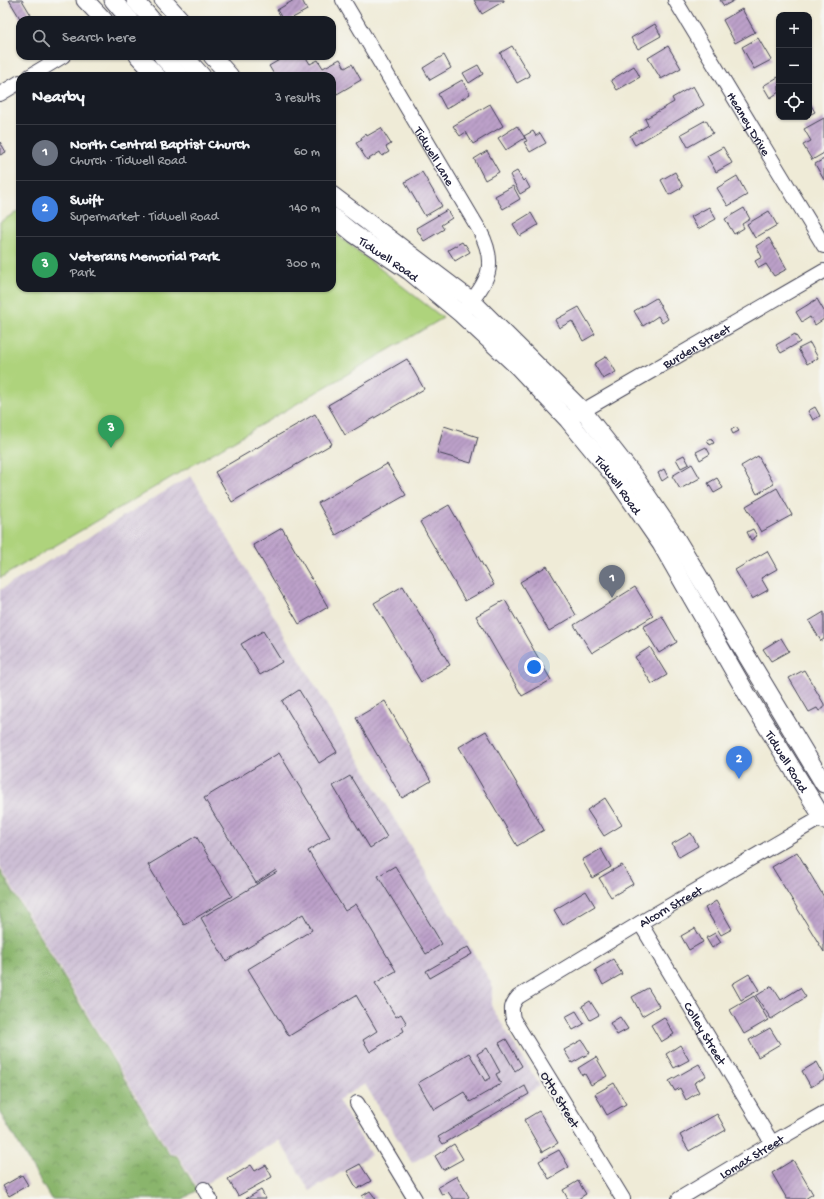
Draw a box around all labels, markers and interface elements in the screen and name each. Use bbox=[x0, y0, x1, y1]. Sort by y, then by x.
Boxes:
map controls bbox=[776, 12, 812, 120]
button: + bbox=[776, 12, 812, 48]
search box bbox=[16, 16, 336, 60]
icon: search bbox=[30, 27, 52, 49]
text: Search here bbox=[62, 29, 136, 47]
button: − bbox=[776, 48, 812, 84]
button: locate bbox=[776, 84, 812, 120]
text: Nearby bbox=[32, 88, 85, 108]
street label: Heaney Drive bbox=[722, 90, 773, 159]
text: 3 results bbox=[275, 91, 320, 106]
street label: Tidwell Lane bbox=[409, 124, 457, 189]
text: North Central Baptist Church bbox=[70, 136, 250, 154]
text: 1 bbox=[42, 145, 48, 160]
text: 60 m bbox=[294, 145, 320, 160]
text: Church · Tidwell Road bbox=[70, 154, 186, 169]
text: Swift bbox=[70, 192, 103, 210]
text: 2 bbox=[42, 201, 48, 216]
text: 140 m bbox=[289, 201, 320, 216]
text: Supermarket · Tidwell Road bbox=[70, 210, 218, 225]
street label: Tidwell Road bbox=[354, 234, 422, 287]
text: Veterans Memorial Park bbox=[70, 248, 219, 266]
text: 3 bbox=[42, 257, 48, 272]
text: 300 m bbox=[286, 257, 320, 272]
text: Park bbox=[70, 266, 95, 281]
street label: Burden Street bbox=[660, 321, 735, 373]
pin: 3 bbox=[98, 415, 124, 448]
street label: Tidwell Road bbox=[590, 453, 644, 519]
pin: 1 bbox=[599, 565, 625, 598]
your location bbox=[524, 657, 544, 677]
street label: Tidwell Road bbox=[760, 728, 811, 797]
pin: 2 bbox=[726, 746, 752, 779]
street label: Alcorn Street bbox=[637, 883, 707, 932]
street label: Colley Street bbox=[679, 1000, 729, 1070]
street label: Otto Street bbox=[536, 1069, 582, 1133]
street label: Lomax Street bbox=[717, 1132, 789, 1183]

